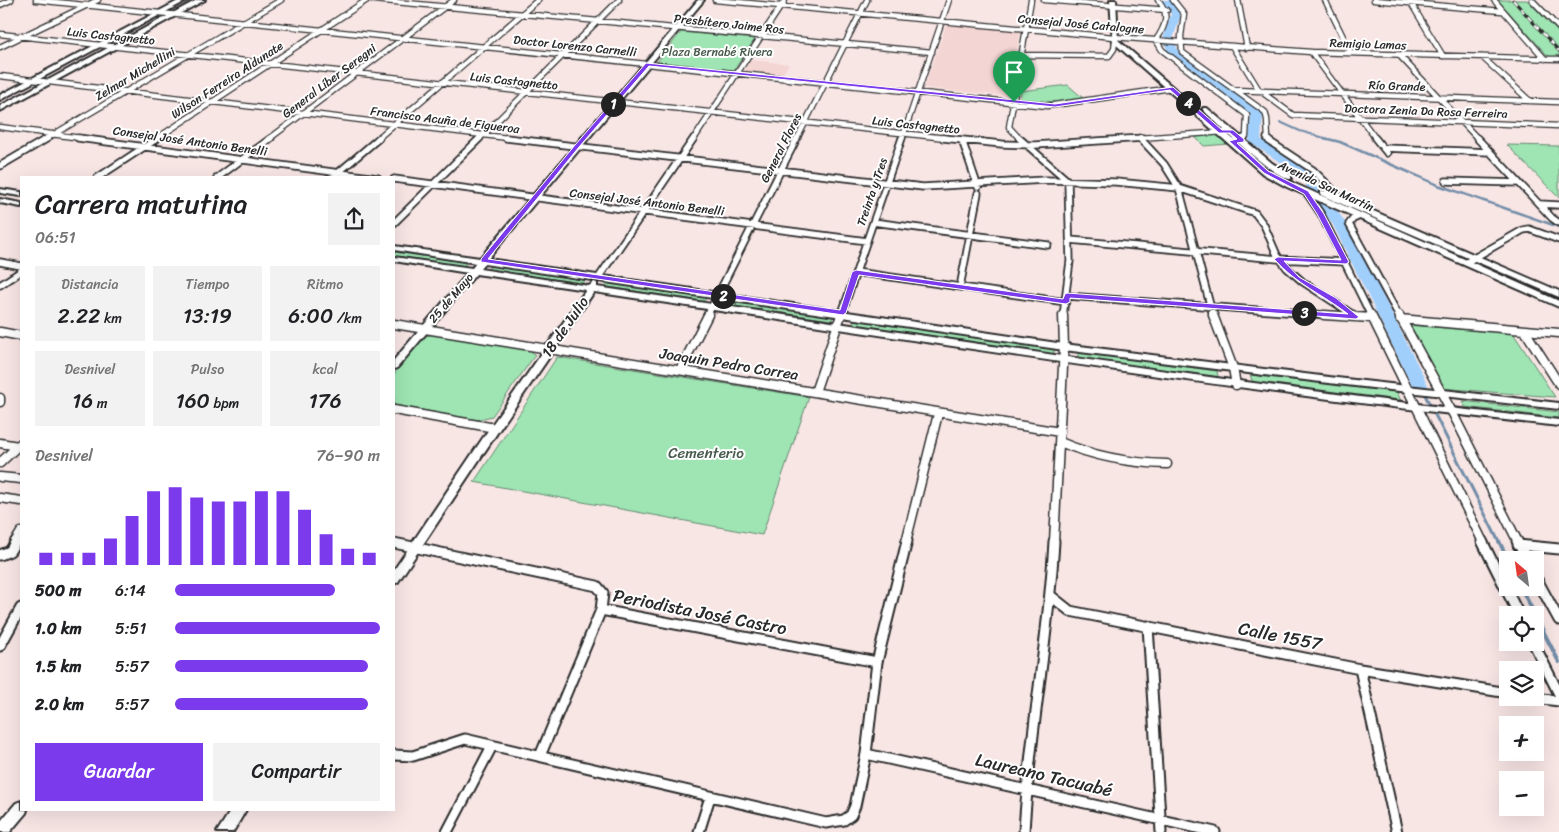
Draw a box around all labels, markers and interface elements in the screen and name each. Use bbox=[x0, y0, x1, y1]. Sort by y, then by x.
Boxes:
street label: Presbítero Jaime Ros bbox=[673, 7, 786, 41]
street label: Consejal José Catalogne bbox=[1017, 8, 1145, 40]
street label: Luis Castagnetto bbox=[66, 20, 156, 52]
street label: Doctor Lorenzo Carnelli bbox=[512, 29, 638, 63]
street label: Remigio Lamas bbox=[1329, 32, 1407, 56]
street label: Wilson Ferreira Aldunate bbox=[166, 35, 288, 125]
street label: General Líber Seregni bbox=[277, 38, 382, 124]
street label: Zelmar Michellini bbox=[90, 41, 180, 107]
park label: Plaza Bernabé Rivera bbox=[661, 41, 773, 63]
pin bbox=[993, 51, 1035, 102]
icon: arrive bbox=[1000, 58, 1028, 86]
street label: Luis Castagnetto bbox=[469, 65, 559, 97]
street label: Río Grande bbox=[1368, 74, 1426, 98]
pin: 4 bbox=[1176, 90, 1200, 116]
text: 4 bbox=[1184, 91, 1193, 116]
pin: 1 bbox=[600, 92, 626, 116]
text: 1 bbox=[610, 92, 617, 117]
street label: Doctora Zenia Da Rosa Ferreira bbox=[1344, 97, 1508, 125]
street label: Francisco Acuña de Figueroa bbox=[369, 100, 522, 140]
street label: General Flores bbox=[754, 109, 808, 187]
street label: Luis Castagnetto bbox=[871, 109, 961, 141]
street label: Consejal José Antonio Benelli bbox=[111, 119, 269, 163]
street label: Avenida San Martín bbox=[1273, 154, 1378, 218]
street label: Treinta y Tres bbox=[850, 155, 894, 229]
text: Carrera matutina bbox=[35, 179, 248, 228]
street label: Consejal José Antonio Benelli bbox=[568, 182, 726, 222]
button: share bbox=[328, 193, 380, 245]
text: 06:51 bbox=[35, 223, 76, 252]
street label: 25 de Mayo bbox=[423, 268, 479, 328]
text: Distancia bbox=[61, 272, 118, 297]
text: Tiempo bbox=[186, 272, 229, 297]
text: Ritmo bbox=[307, 272, 343, 297]
pin: 2 bbox=[710, 284, 736, 308]
text: 2 bbox=[719, 284, 728, 309]
street label: 18 de Julio bbox=[534, 291, 596, 363]
text: 2.22 bbox=[58, 297, 100, 335]
text: 13:19 bbox=[183, 297, 232, 335]
text: 6:00 bbox=[288, 297, 333, 335]
pin: 3 bbox=[1292, 300, 1316, 326]
text: 3 bbox=[1301, 301, 1308, 326]
text: km bbox=[100, 306, 122, 331]
text: /km bbox=[333, 306, 362, 331]
street label: Joaquin Pedro Correa bbox=[657, 340, 801, 388]
text: Desnivel bbox=[64, 357, 115, 382]
text: Pulso bbox=[191, 357, 224, 382]
text: kcal bbox=[312, 357, 338, 382]
text: 16 bbox=[72, 382, 93, 420]
text: 160 bbox=[176, 382, 210, 420]
text: 176 bbox=[309, 382, 342, 420]
text: m bbox=[93, 391, 108, 416]
text: bpm bbox=[210, 391, 239, 416]
park label: Cementerio bbox=[668, 440, 744, 466]
text: Desnivel bbox=[35, 441, 93, 470]
text: 76–90 m bbox=[316, 441, 380, 470]
north arrow bbox=[1499, 551, 1544, 596]
map controls bbox=[1499, 551, 1544, 816]
text: 500 m bbox=[35, 576, 81, 605]
text: 6:14 bbox=[115, 576, 146, 605]
street label: Periodista José Castro bbox=[610, 579, 790, 645]
button: locate bbox=[1499, 606, 1544, 651]
street label: Calle 1557 bbox=[1235, 612, 1326, 660]
text: 1.0 km bbox=[35, 614, 82, 643]
text: 5:51 bbox=[115, 614, 146, 643]
text: 1.5 km bbox=[35, 652, 81, 681]
text: 5:57 bbox=[115, 652, 149, 681]
button: layers bbox=[1499, 661, 1544, 706]
text: 2.0 km bbox=[35, 690, 84, 719]
text: 5:57 bbox=[115, 690, 149, 719]
button: + bbox=[1499, 716, 1544, 761]
button: Guardar bbox=[35, 743, 203, 801]
button: Compartir bbox=[213, 743, 380, 801]
street label: Laureano Tacuabé bbox=[972, 744, 1116, 806]
button: − bbox=[1499, 771, 1544, 816]

